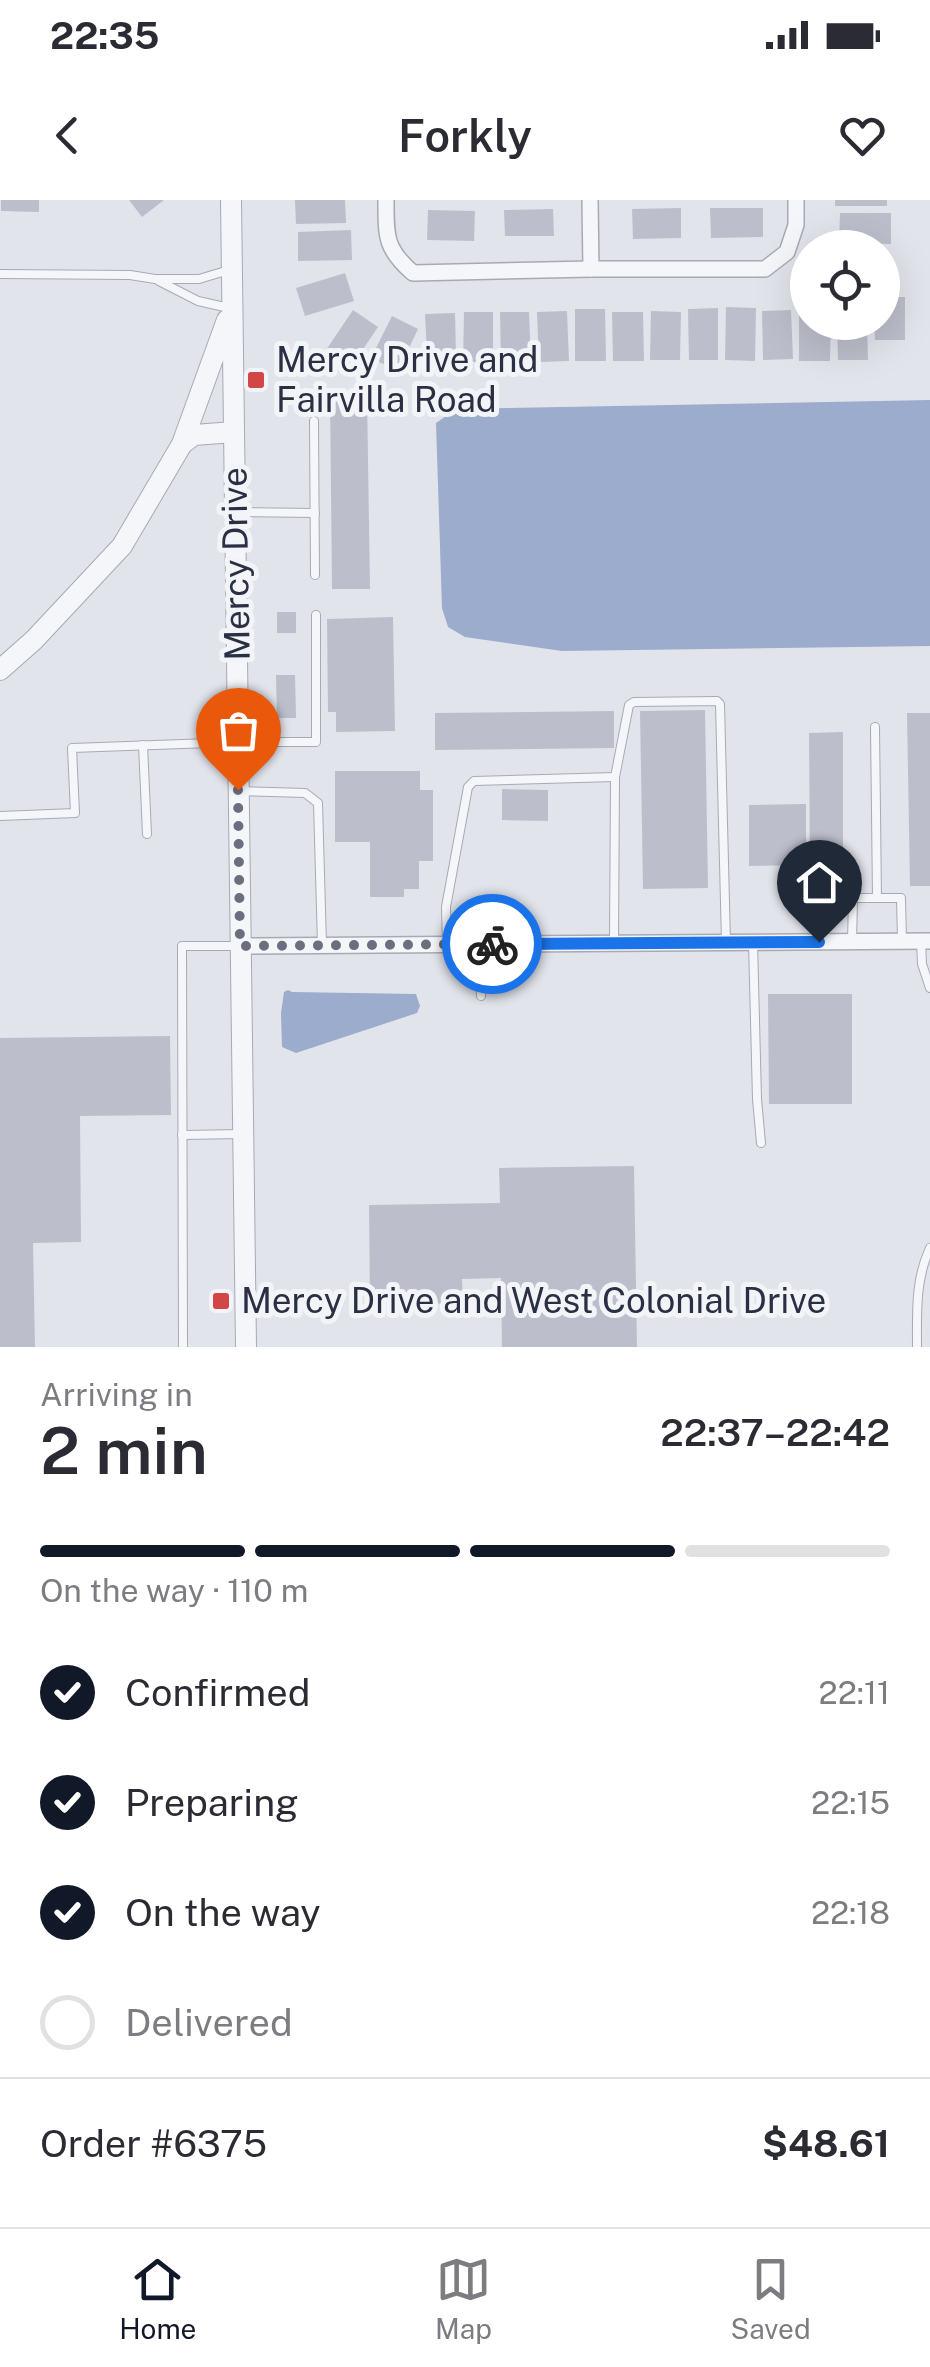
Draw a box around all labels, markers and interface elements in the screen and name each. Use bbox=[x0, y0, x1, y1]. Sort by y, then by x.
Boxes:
text: 22:35 bbox=[50, 13, 159, 58]
icon: back bbox=[40, 108, 95, 163]
icon: heart bbox=[835, 108, 890, 163]
text: Forkly bbox=[398, 109, 532, 162]
map controls bbox=[790, 230, 900, 340]
button: locate bbox=[790, 230, 900, 340]
place label: Mercy Drive and Fairvilla Road bbox=[276, 339, 538, 420]
marker: Mercy Drive and Fairvilla Road bbox=[245, 369, 267, 391]
street label: Mercy Drive bbox=[213, 467, 258, 661]
pin bbox=[196, 688, 281, 791]
icon: bag bbox=[211, 703, 266, 758]
pin bbox=[777, 840, 862, 943]
icon: home bbox=[792, 855, 847, 910]
courier bbox=[442, 894, 542, 994]
icon: bike bbox=[465, 917, 520, 972]
place label: Mercy Drive and West Colonial Drive bbox=[241, 1280, 826, 1321]
marker: Mercy Drive and West Colonial Drive bbox=[210, 1290, 232, 1312]
text: Arriving in bbox=[40, 1376, 193, 1413]
text: 22:37–22:42 bbox=[660, 1410, 890, 1455]
text: 2 min bbox=[40, 1412, 208, 1489]
text: On the way · 110 m bbox=[40, 1572, 308, 1609]
icon: check bbox=[40, 1665, 95, 1720]
text: Confirmed bbox=[125, 1670, 310, 1715]
text: 22:11 bbox=[819, 1674, 890, 1711]
icon: check bbox=[40, 1775, 95, 1830]
text: Preparing bbox=[125, 1780, 299, 1825]
text: 22:15 bbox=[811, 1784, 890, 1821]
icon: check bbox=[40, 1885, 95, 1940]
text: On the way bbox=[125, 1890, 321, 1935]
text: 22:18 bbox=[811, 1894, 890, 1931]
text: Delivered bbox=[125, 2000, 293, 2045]
text: Order #6375 bbox=[40, 2121, 267, 2166]
text: $48.61 bbox=[762, 2121, 890, 2166]
tab: Home bbox=[119, 2252, 196, 2345]
tab: Map bbox=[435, 2252, 492, 2345]
tab: Saved bbox=[731, 2252, 811, 2345]

